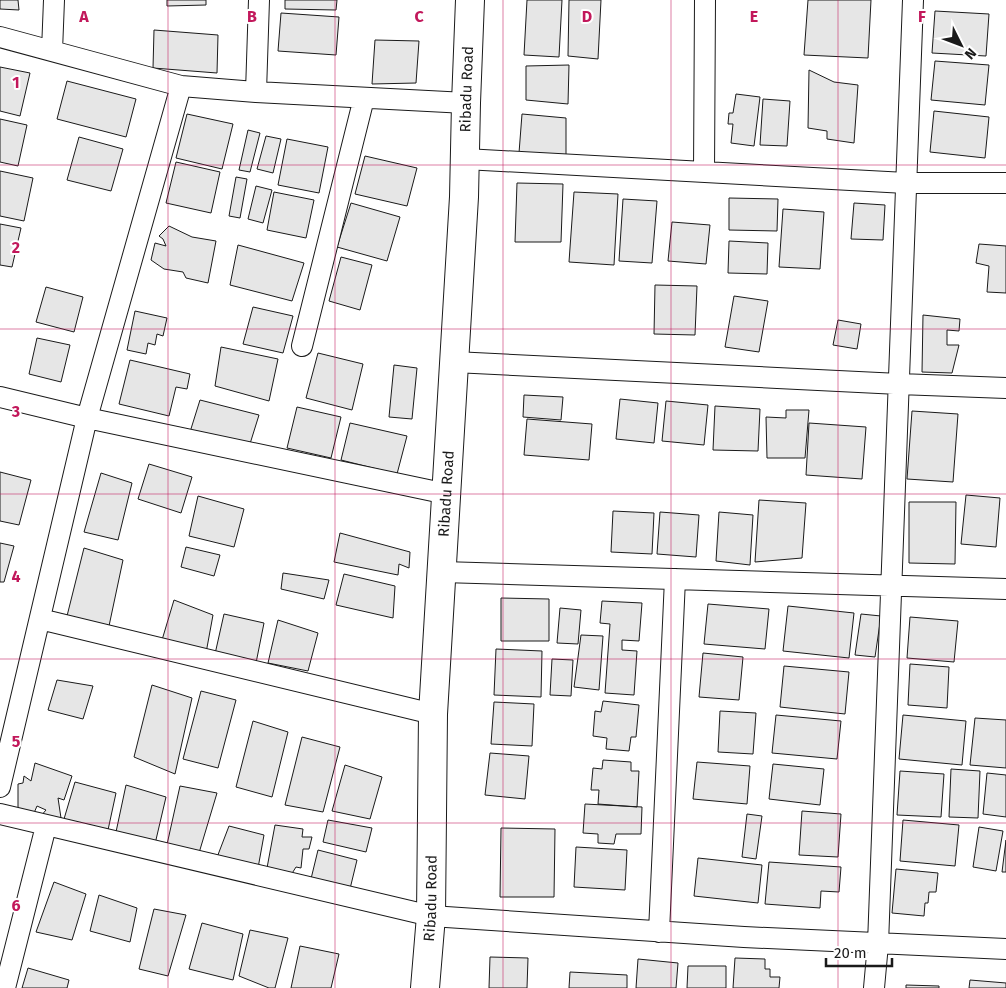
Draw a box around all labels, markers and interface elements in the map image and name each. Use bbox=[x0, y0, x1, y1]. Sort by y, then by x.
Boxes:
text: A bbox=[78, 7, 89, 26]
text: B bbox=[247, 7, 257, 26]
text: C bbox=[414, 7, 424, 26]
text: D bbox=[582, 7, 592, 26]
text: E bbox=[750, 7, 758, 26]
text: F bbox=[918, 7, 926, 26]
north arrow bbox=[936, 20, 986, 70]
text: N bbox=[961, 44, 980, 63]
street label: Ribadu Road bbox=[456, 46, 477, 133]
text: 1 bbox=[12, 73, 20, 92]
text: 2 bbox=[12, 238, 20, 257]
text: 3 bbox=[11, 402, 20, 421]
street label: Ribadu Road bbox=[435, 450, 458, 537]
text: 4 bbox=[11, 567, 21, 586]
text: 5 bbox=[12, 732, 21, 751]
street label: Ribadu Road bbox=[420, 855, 441, 942]
text: 6 bbox=[11, 896, 21, 915]
scale bar bbox=[826, 936, 892, 968]
text: 20 m bbox=[834, 944, 867, 962]

